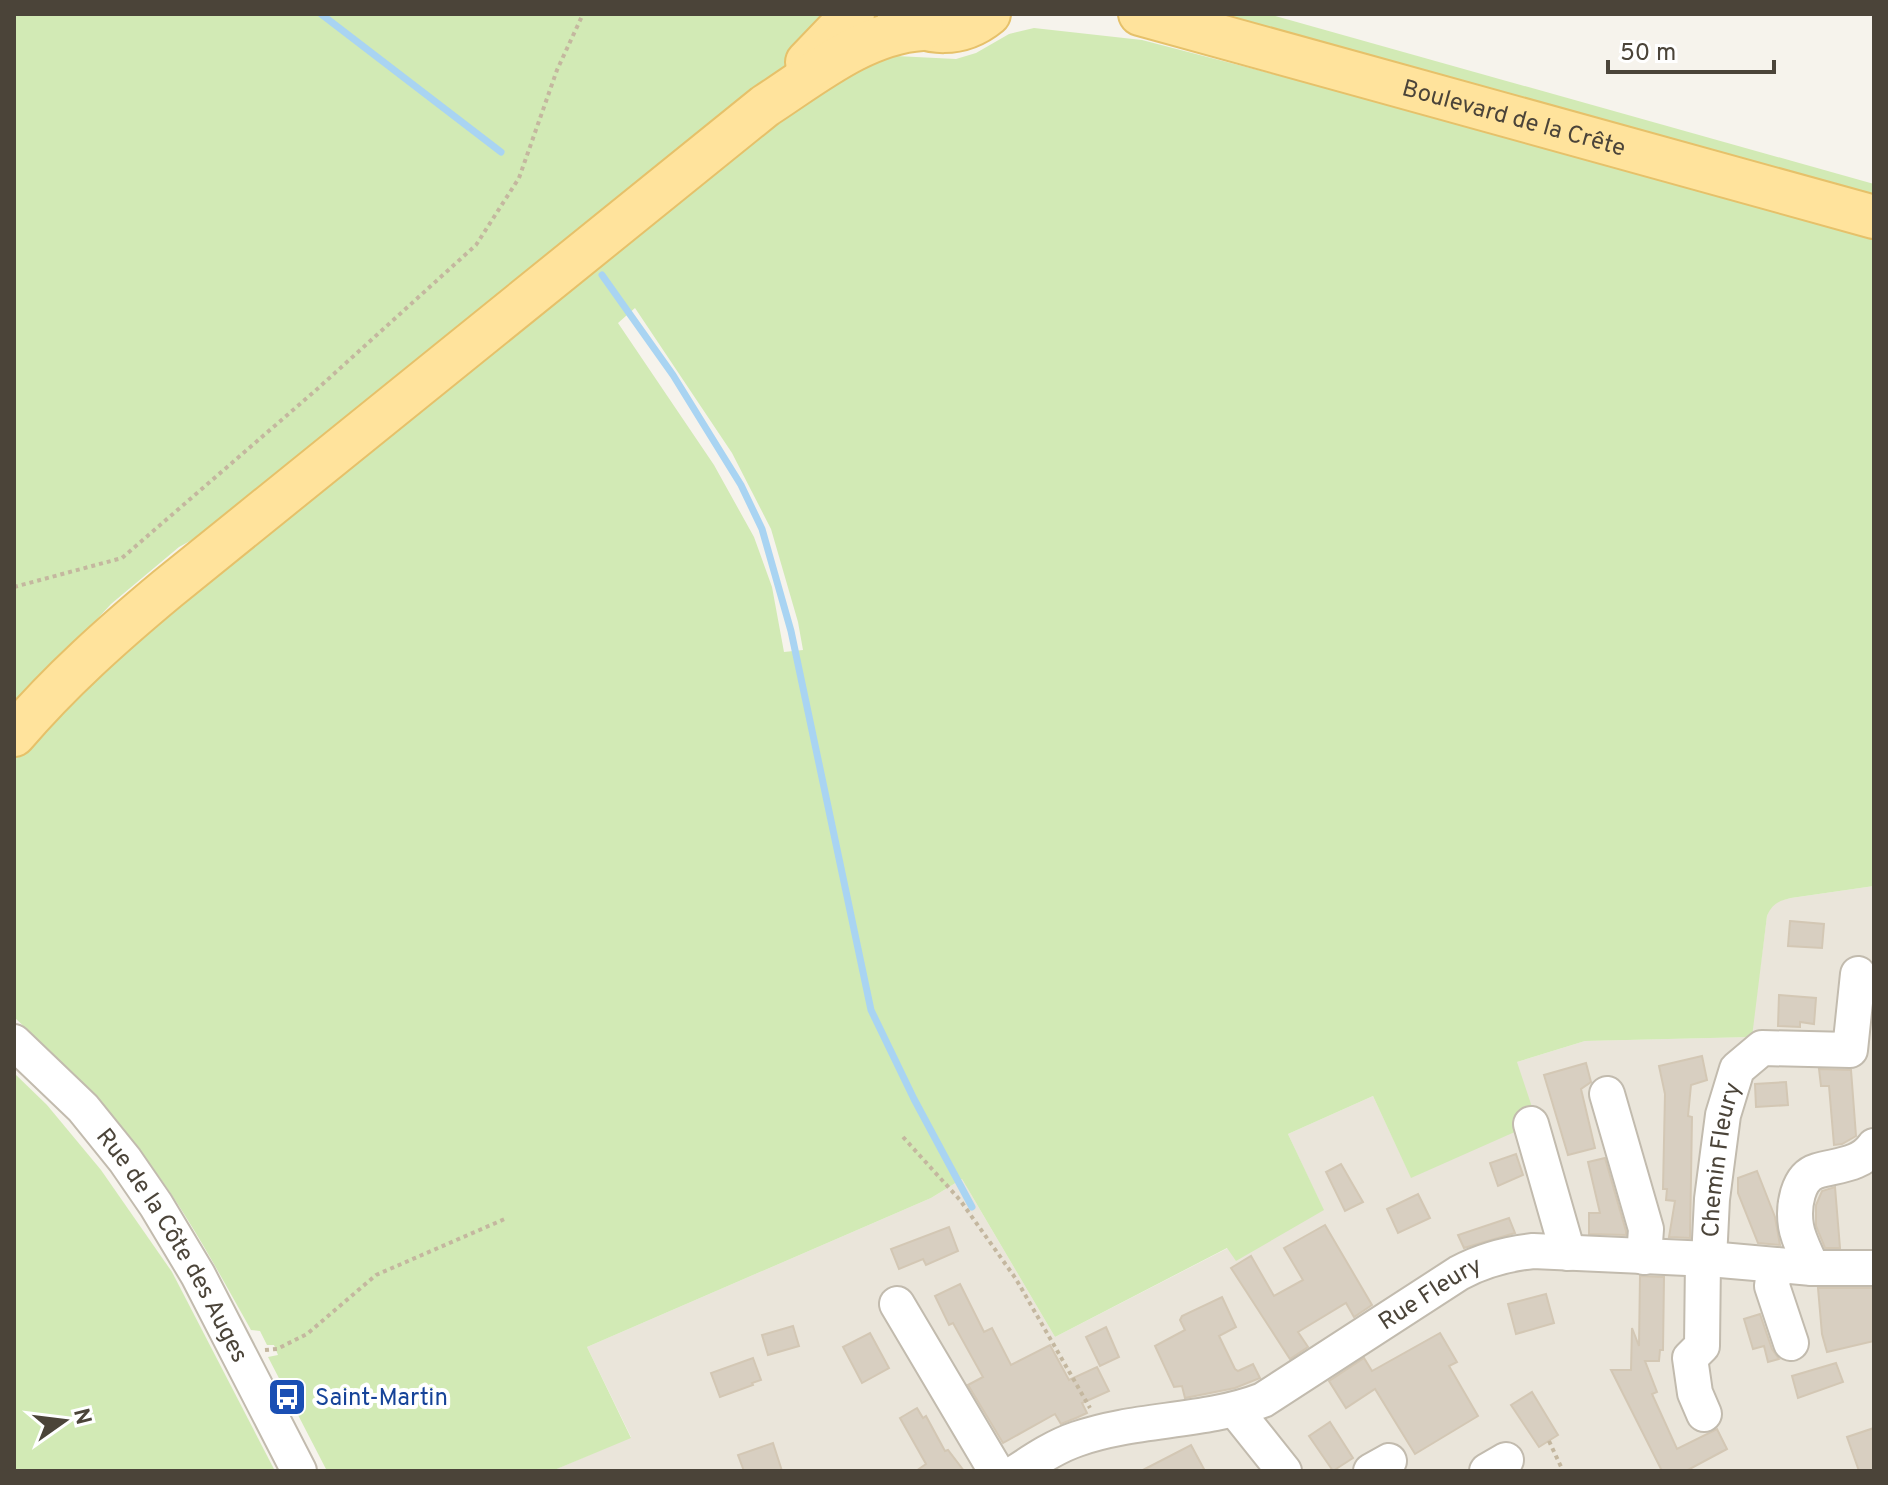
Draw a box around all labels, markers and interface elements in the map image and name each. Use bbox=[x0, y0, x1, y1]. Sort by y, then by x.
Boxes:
scale bar bbox=[1608, 24, 1774, 74]
text: 50 m bbox=[1620, 39, 1676, 69]
street label: Boulevard de la Crête bbox=[1398, 74, 1628, 165]
street label: Chemin Fleury bbox=[1697, 1079, 1749, 1238]
street label: Rue de la Côte des Auges bbox=[89, 1123, 254, 1368]
street label: Rue Fleury bbox=[1374, 1251, 1486, 1338]
bus stop icon: Saint-Martin bbox=[266, 1376, 308, 1418]
north arrow bbox=[24, 1381, 104, 1461]
place label: Saint-Martin bbox=[315, 1384, 448, 1414]
text: N bbox=[66, 1406, 96, 1428]

